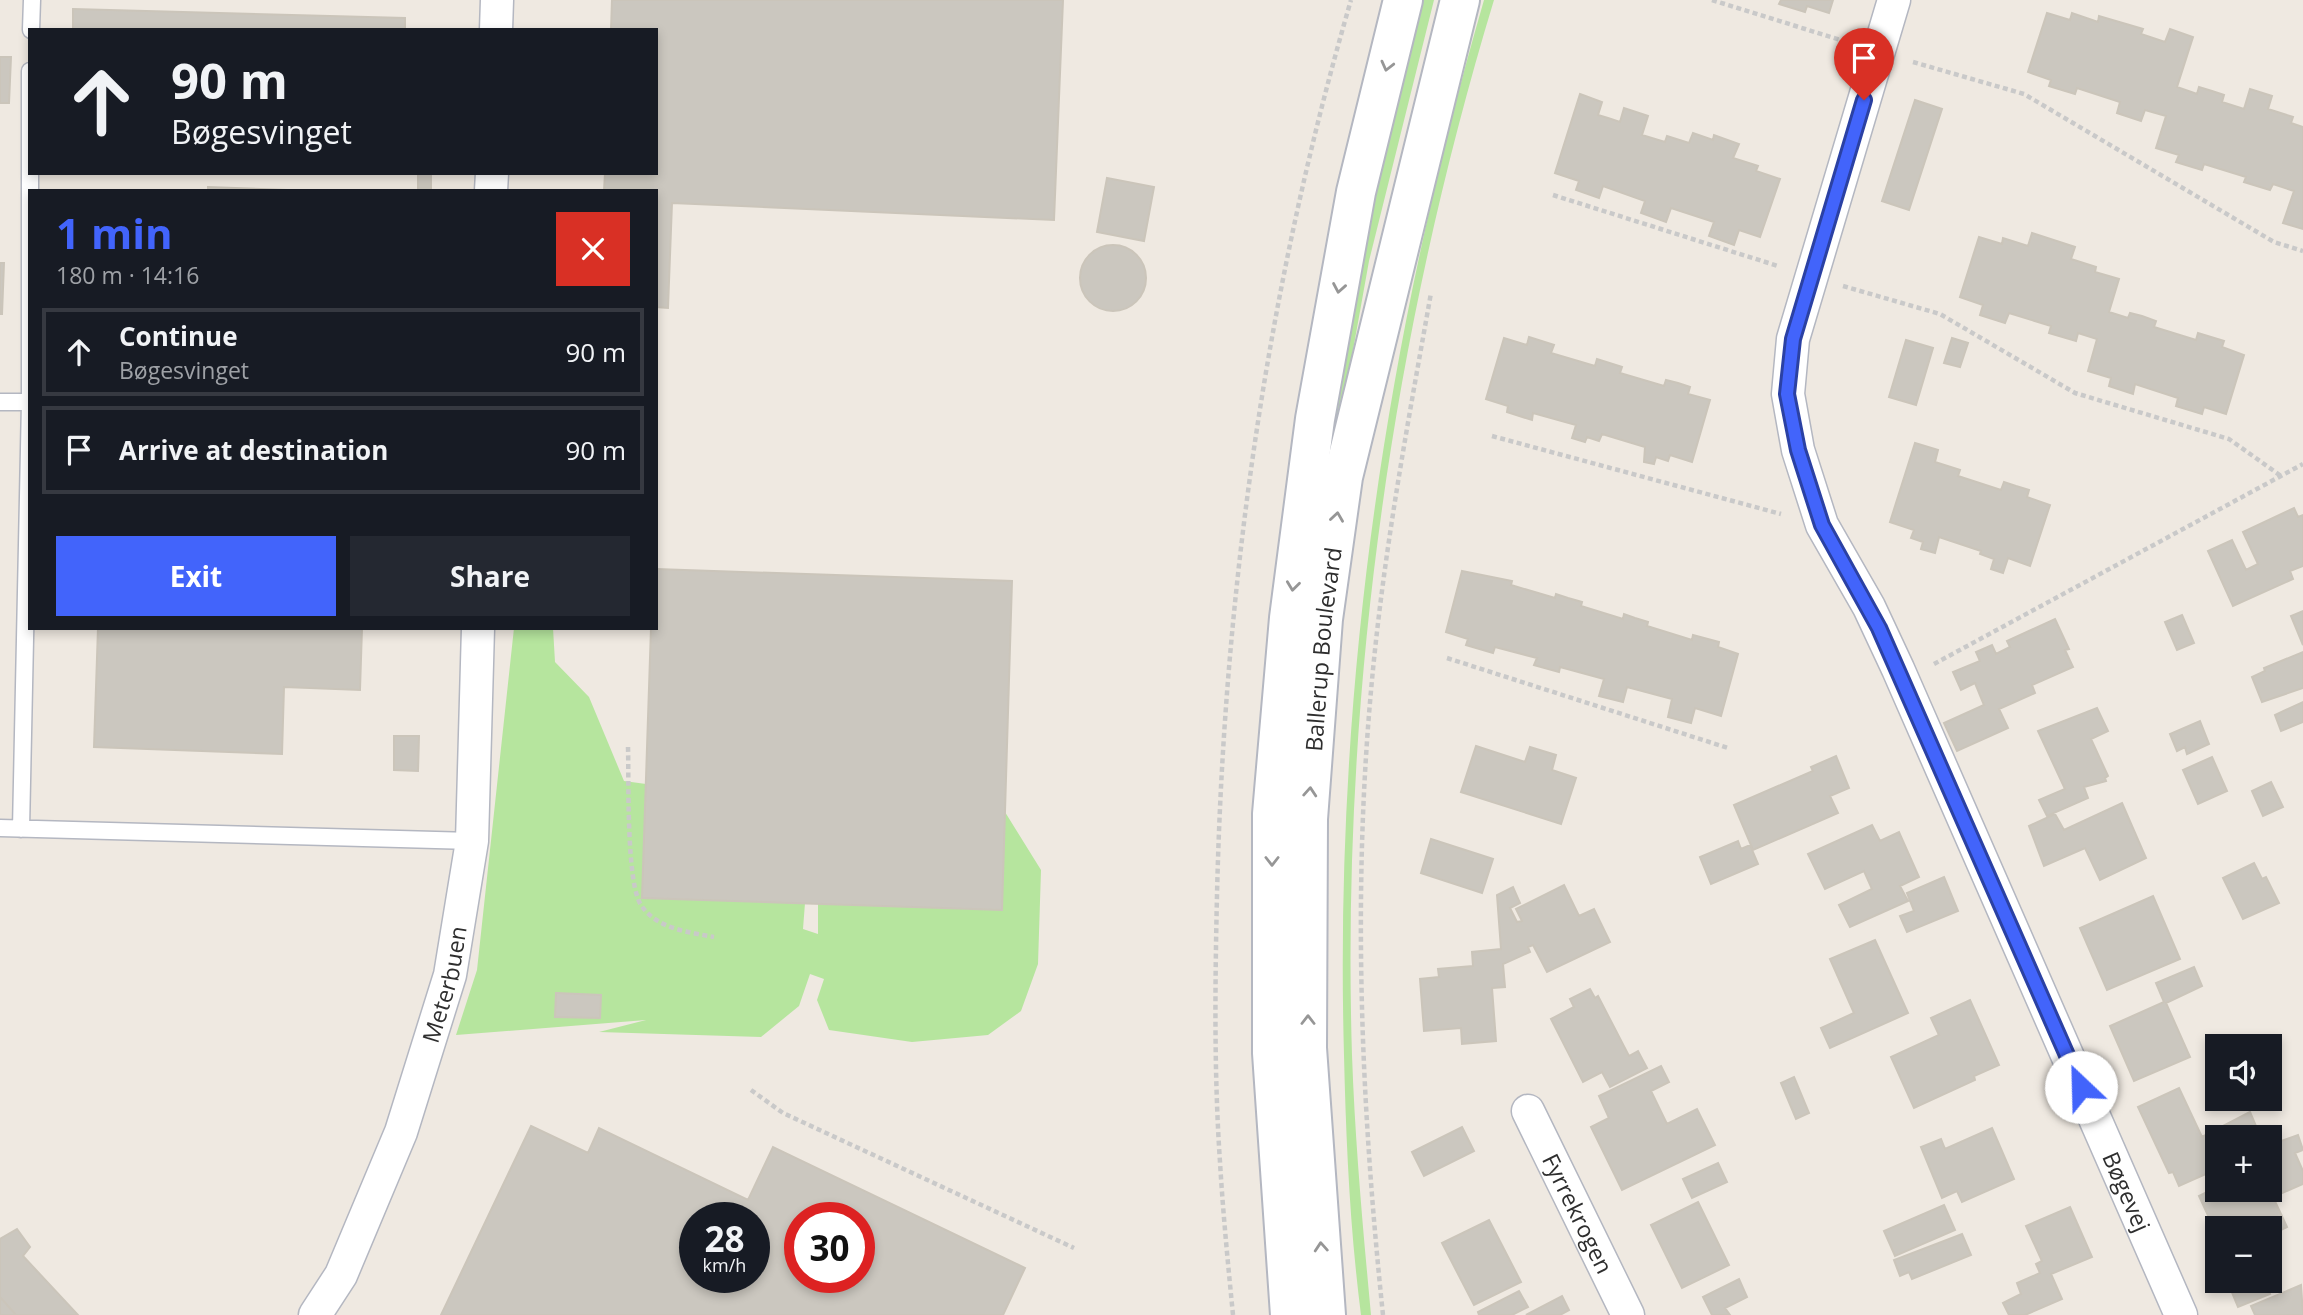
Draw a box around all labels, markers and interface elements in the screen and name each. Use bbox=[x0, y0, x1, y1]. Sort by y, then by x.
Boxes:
pin bbox=[1834, 28, 1894, 100]
icon: arrive bbox=[1845, 39, 1883, 77]
text: 90 m bbox=[171, 47, 288, 113]
icon: ahead bbox=[56, 56, 147, 147]
one-way arrow bbox=[1381, 60, 1395, 72]
text: Bøgesvinget bbox=[171, 110, 352, 153]
text: 1 min bbox=[56, 204, 173, 261]
button: close bbox=[556, 212, 630, 286]
text: 180 m · 14:16 bbox=[56, 259, 199, 291]
one-way arrow bbox=[1332, 282, 1347, 294]
text: Continue bbox=[119, 318, 238, 354]
icon: ahead bbox=[60, 333, 98, 371]
text: 90 m bbox=[565, 334, 626, 370]
text: Bøgesvinget bbox=[119, 354, 249, 386]
icon: arrive bbox=[60, 431, 98, 469]
text: Arrive at destination bbox=[119, 432, 388, 468]
text: 90 m bbox=[565, 432, 626, 468]
one-way arrow bbox=[1329, 512, 1344, 523]
button: Exit bbox=[56, 536, 336, 616]
button: Share bbox=[350, 536, 630, 616]
street label: Ballerup Boulevard bbox=[1297, 545, 1349, 753]
one-way arrow bbox=[1286, 580, 1301, 592]
one-way arrow bbox=[1302, 787, 1317, 798]
one-way arrow bbox=[1264, 857, 1280, 867]
street label: Meterbuen bbox=[414, 924, 474, 1047]
one-way arrow bbox=[1300, 1014, 1316, 1025]
map controls bbox=[2205, 1034, 2282, 1293]
button: sound bbox=[2205, 1034, 2282, 1111]
position arrow bbox=[2044, 1050, 2118, 1124]
button: + bbox=[2205, 1125, 2282, 1202]
street label: Bøgevej bbox=[2095, 1146, 2158, 1237]
street label: Fyrrekrogen bbox=[1535, 1148, 1621, 1279]
speed limit sign: 30 bbox=[784, 1202, 875, 1293]
text: 28 bbox=[704, 1215, 745, 1262]
button: − bbox=[2205, 1216, 2282, 1293]
one-way arrow bbox=[1313, 1241, 1328, 1252]
text: km/h bbox=[703, 1253, 746, 1277]

